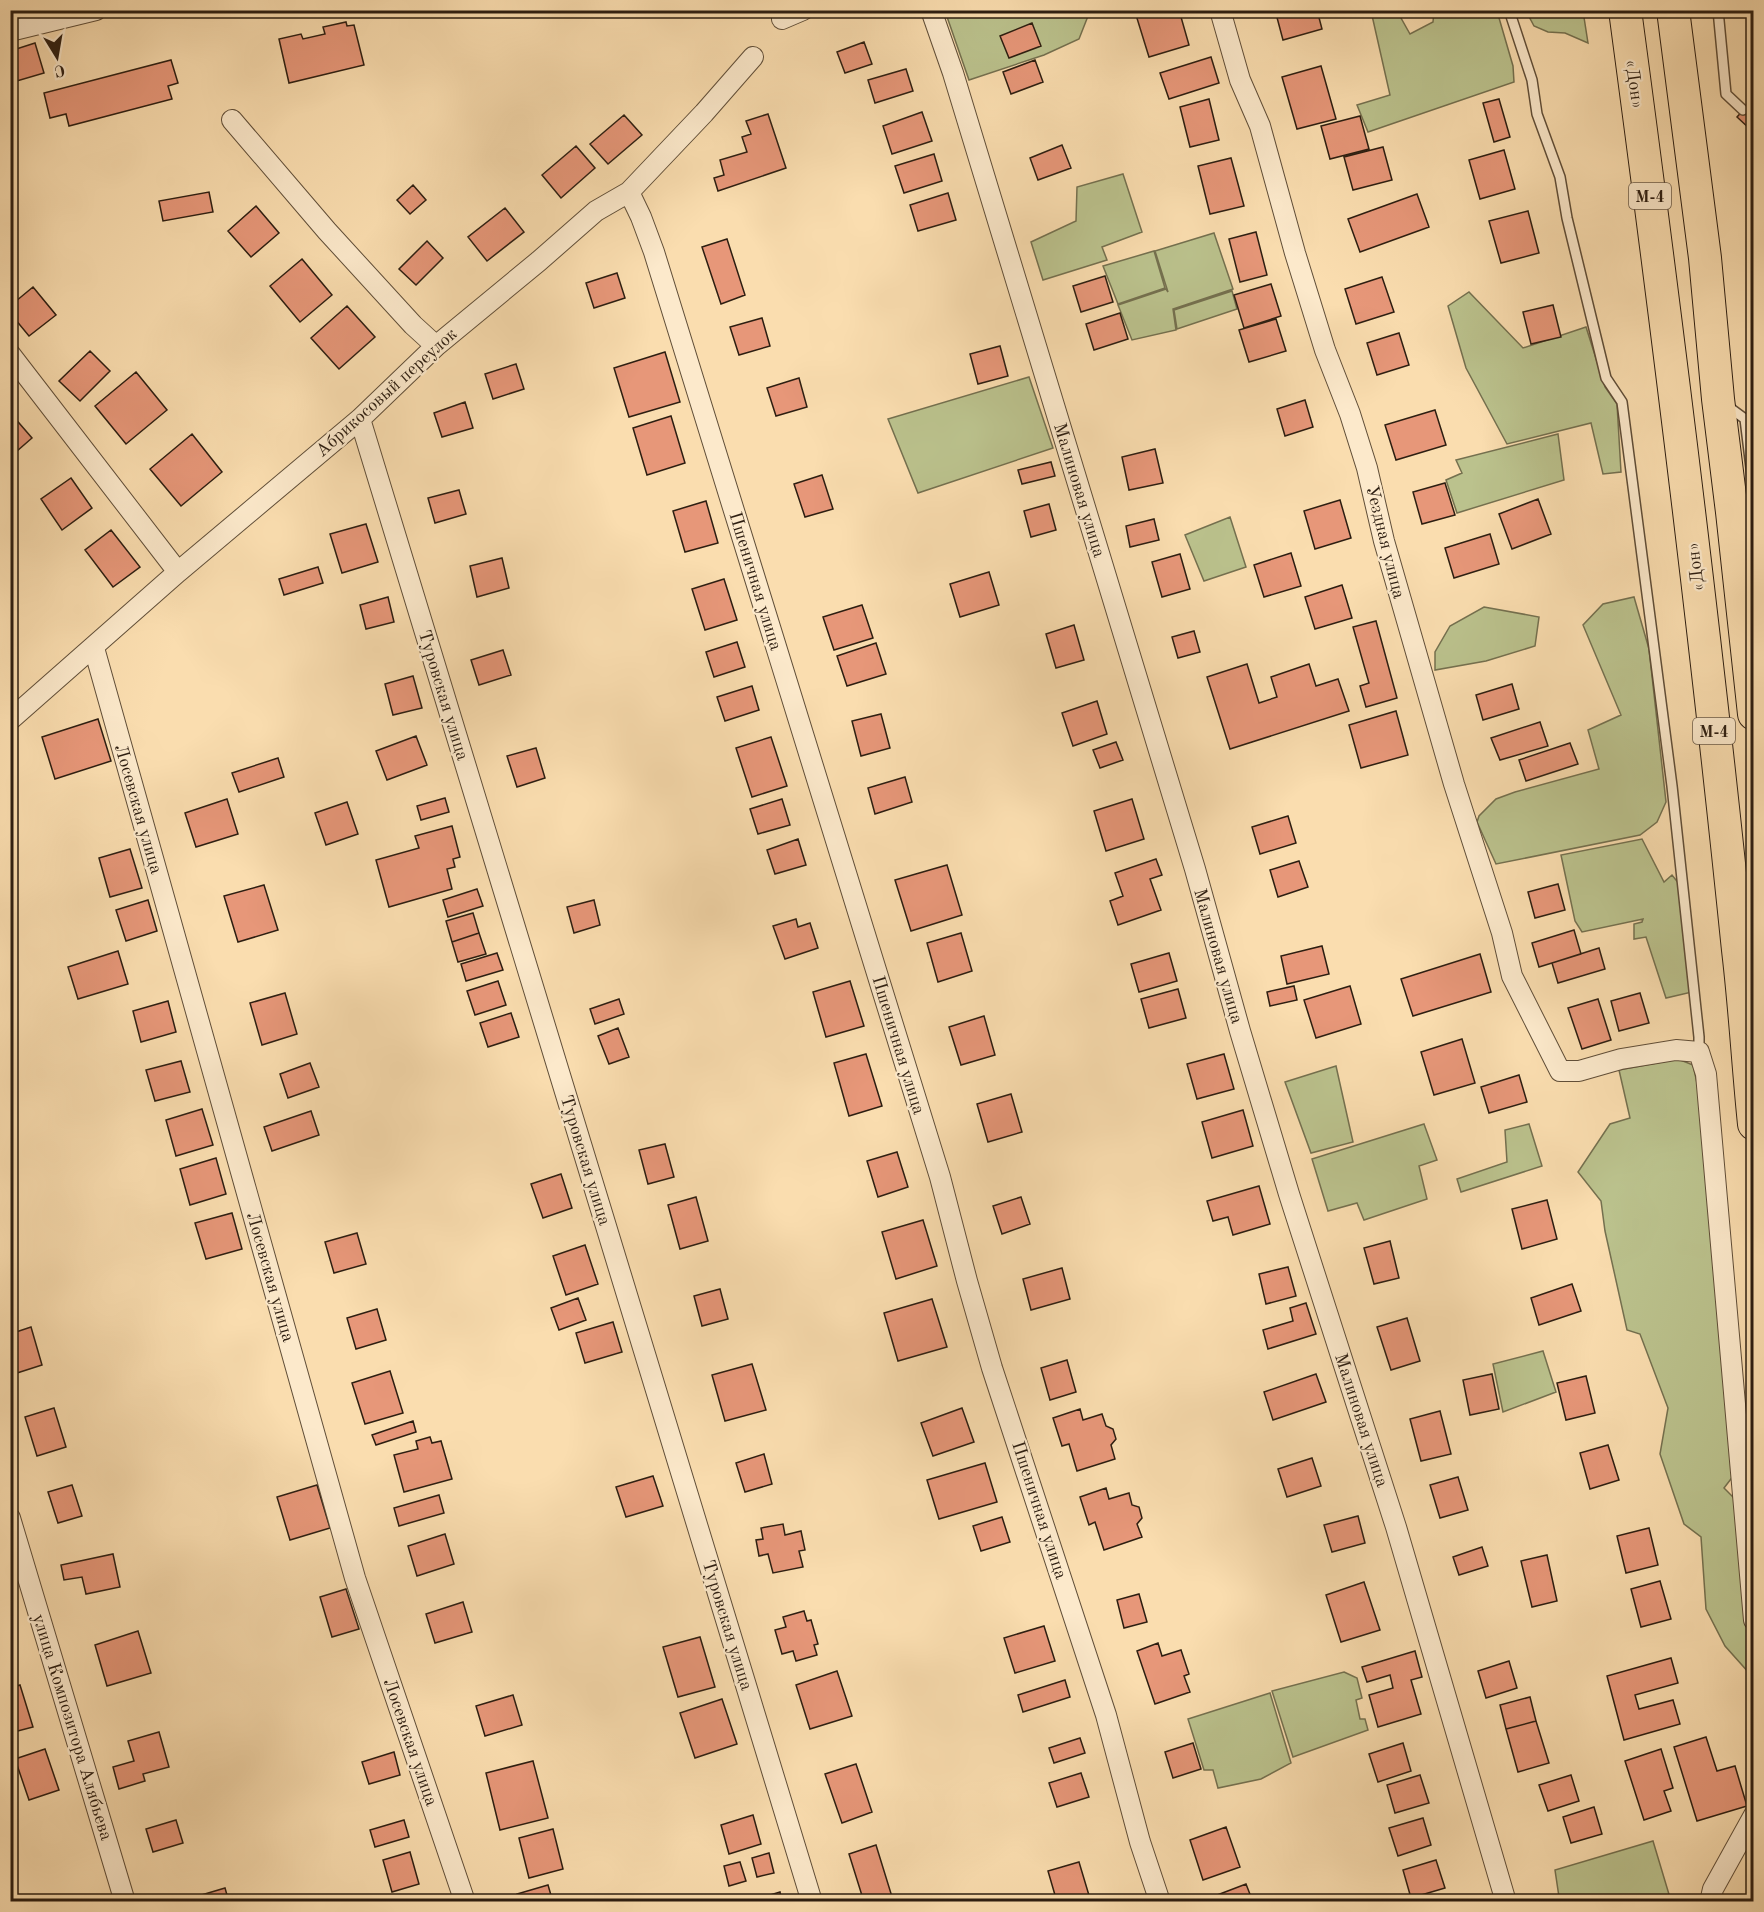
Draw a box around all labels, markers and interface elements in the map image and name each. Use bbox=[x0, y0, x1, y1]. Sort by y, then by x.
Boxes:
north arrow bbox=[27, 27, 87, 87]
street label: «Дон» bbox=[1622, 58, 1646, 110]
text: С bbox=[53, 61, 66, 79]
road number: М-4 bbox=[1629, 183, 1671, 209]
street label: Абрикосовый переулок bbox=[313, 325, 461, 461]
street label: Малиновая улица bbox=[1050, 421, 1108, 560]
street label: Уездная улица bbox=[1362, 484, 1408, 601]
street label: Пшеничная улица bbox=[725, 510, 785, 653]
street label: «Дон» bbox=[1684, 541, 1708, 592]
street label: Туровская улица bbox=[415, 628, 471, 763]
road number: М-4 bbox=[1693, 718, 1735, 744]
street label: Лосевская улица bbox=[111, 742, 165, 876]
street label: Малиновая улица bbox=[1190, 887, 1246, 1026]
street label: Пшеничная улица bbox=[868, 974, 928, 1117]
street label: Туровская улица bbox=[557, 1093, 613, 1228]
street label: Лосевская улица bbox=[243, 1210, 297, 1344]
street label: Малиновая улица bbox=[1331, 1351, 1391, 1490]
street label: Пшеничная улица bbox=[1008, 1439, 1070, 1582]
street label: Туровская улица bbox=[699, 1558, 755, 1693]
street label: улица Композитора Алябьева bbox=[29, 1612, 115, 1843]
street label: Лосевская улица bbox=[380, 1676, 440, 1809]

